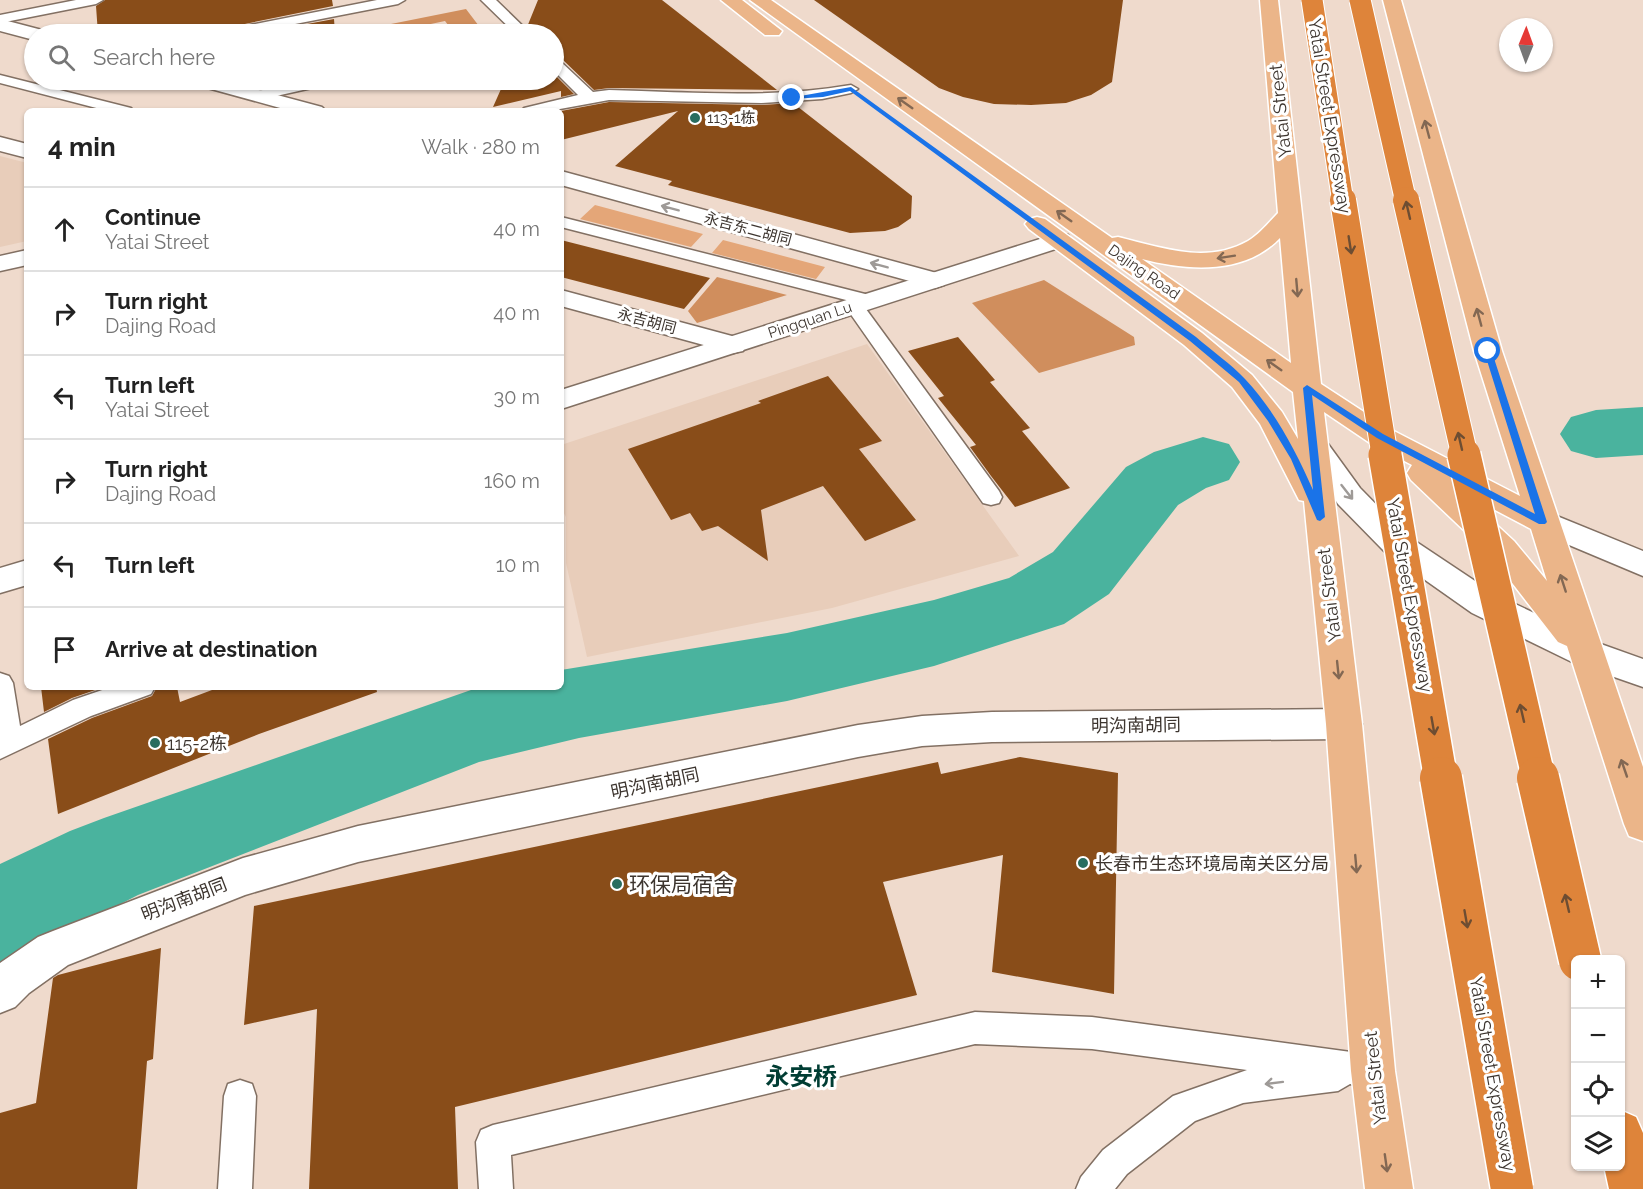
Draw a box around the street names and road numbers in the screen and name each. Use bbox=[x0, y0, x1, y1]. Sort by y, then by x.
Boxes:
street label: Yatai Street Expressway bbox=[1304, 17, 1356, 215]
street label: Yatai Street bbox=[1265, 63, 1295, 159]
street label: 永吉东二胡同 bbox=[702, 209, 794, 249]
street label: Dajing Road bbox=[1105, 241, 1183, 303]
street label: Pingquan Lu bbox=[766, 298, 854, 342]
street label: 永吉胡同 bbox=[616, 305, 678, 337]
street label: Yatai Street Expressway bbox=[1383, 496, 1438, 694]
street label: Yatai Street bbox=[1313, 547, 1345, 643]
street label: 明沟南胡同 bbox=[1091, 714, 1181, 736]
street label: 明沟南胡同 bbox=[609, 763, 701, 803]
street label: 明沟南胡同 bbox=[138, 873, 230, 925]
street label: Yatai Street Expressway bbox=[1466, 975, 1521, 1173]
street label: Yatai Street bbox=[1360, 1030, 1390, 1126]

